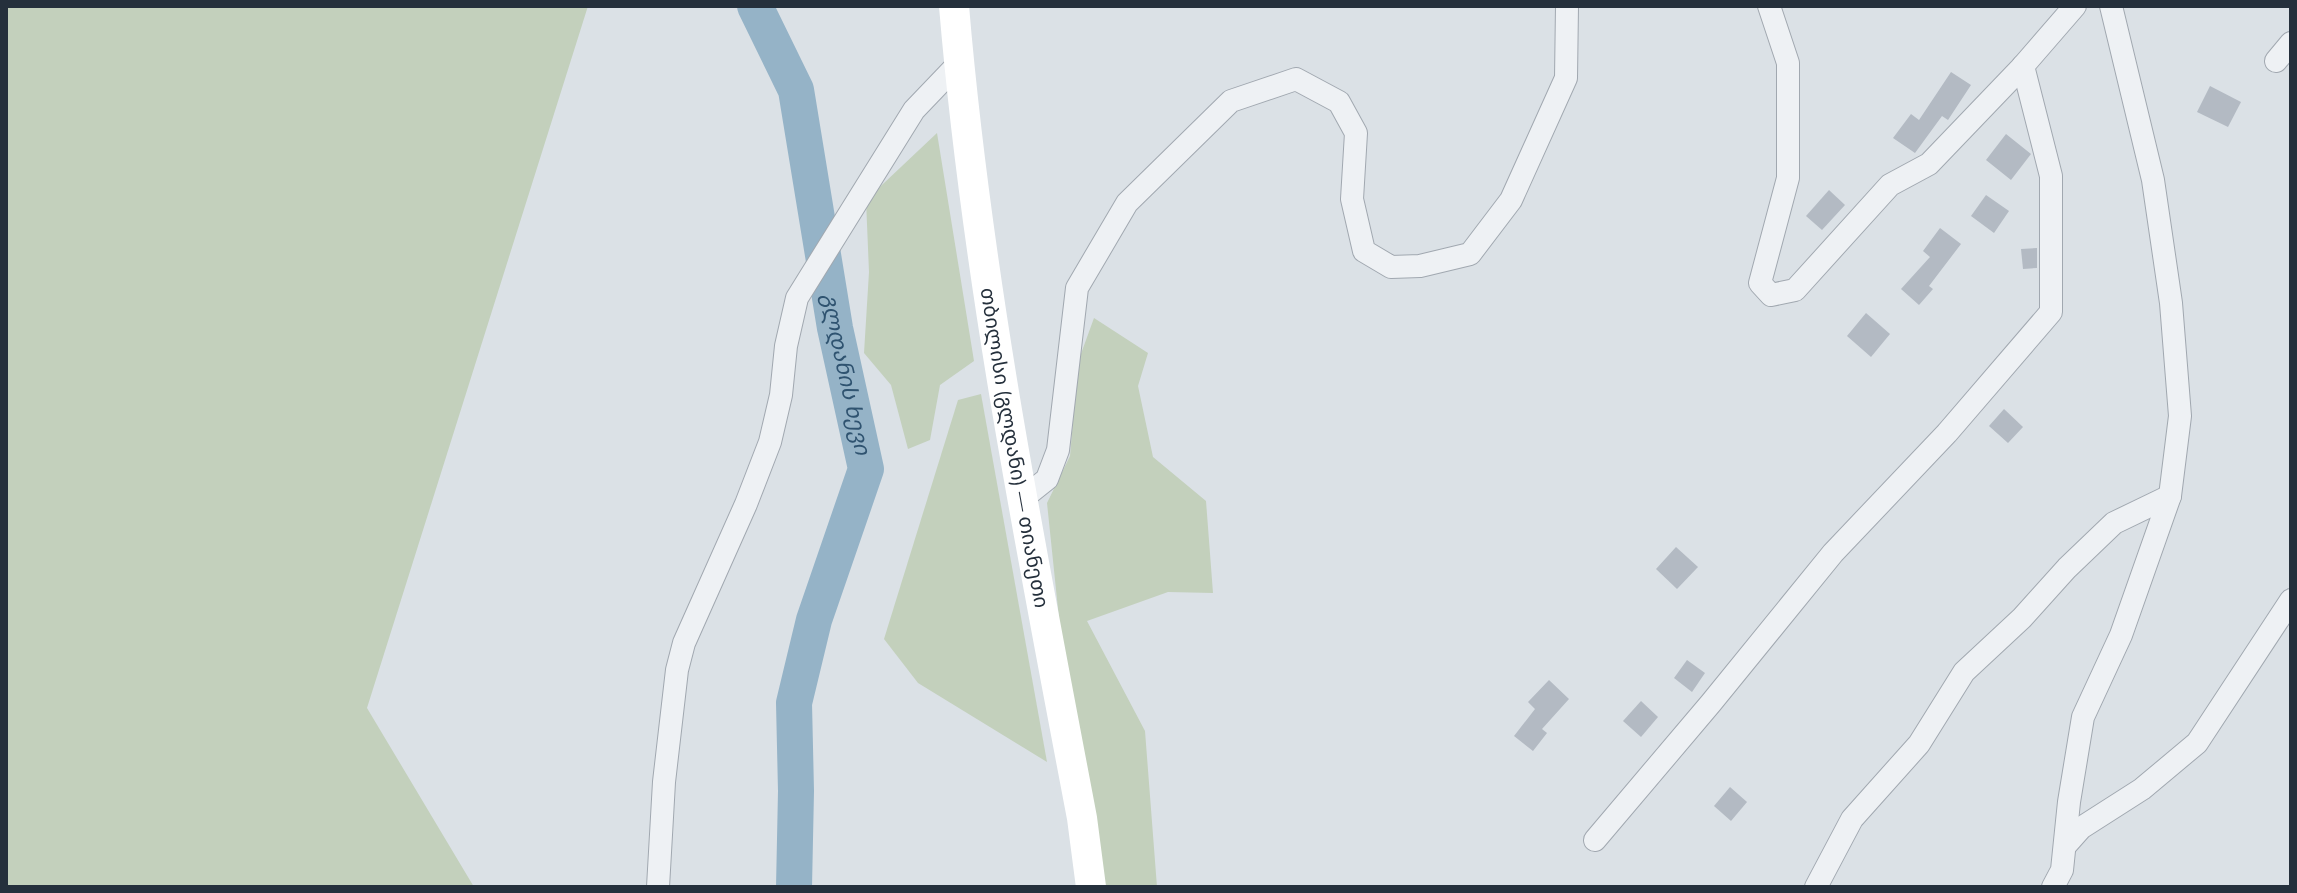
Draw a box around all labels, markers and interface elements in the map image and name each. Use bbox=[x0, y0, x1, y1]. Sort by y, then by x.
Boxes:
street label: თბილისი (გლდანი) — თიანეთი bbox=[974, 286, 1055, 610]
water label: გლდანის ხევი bbox=[815, 291, 878, 459]

